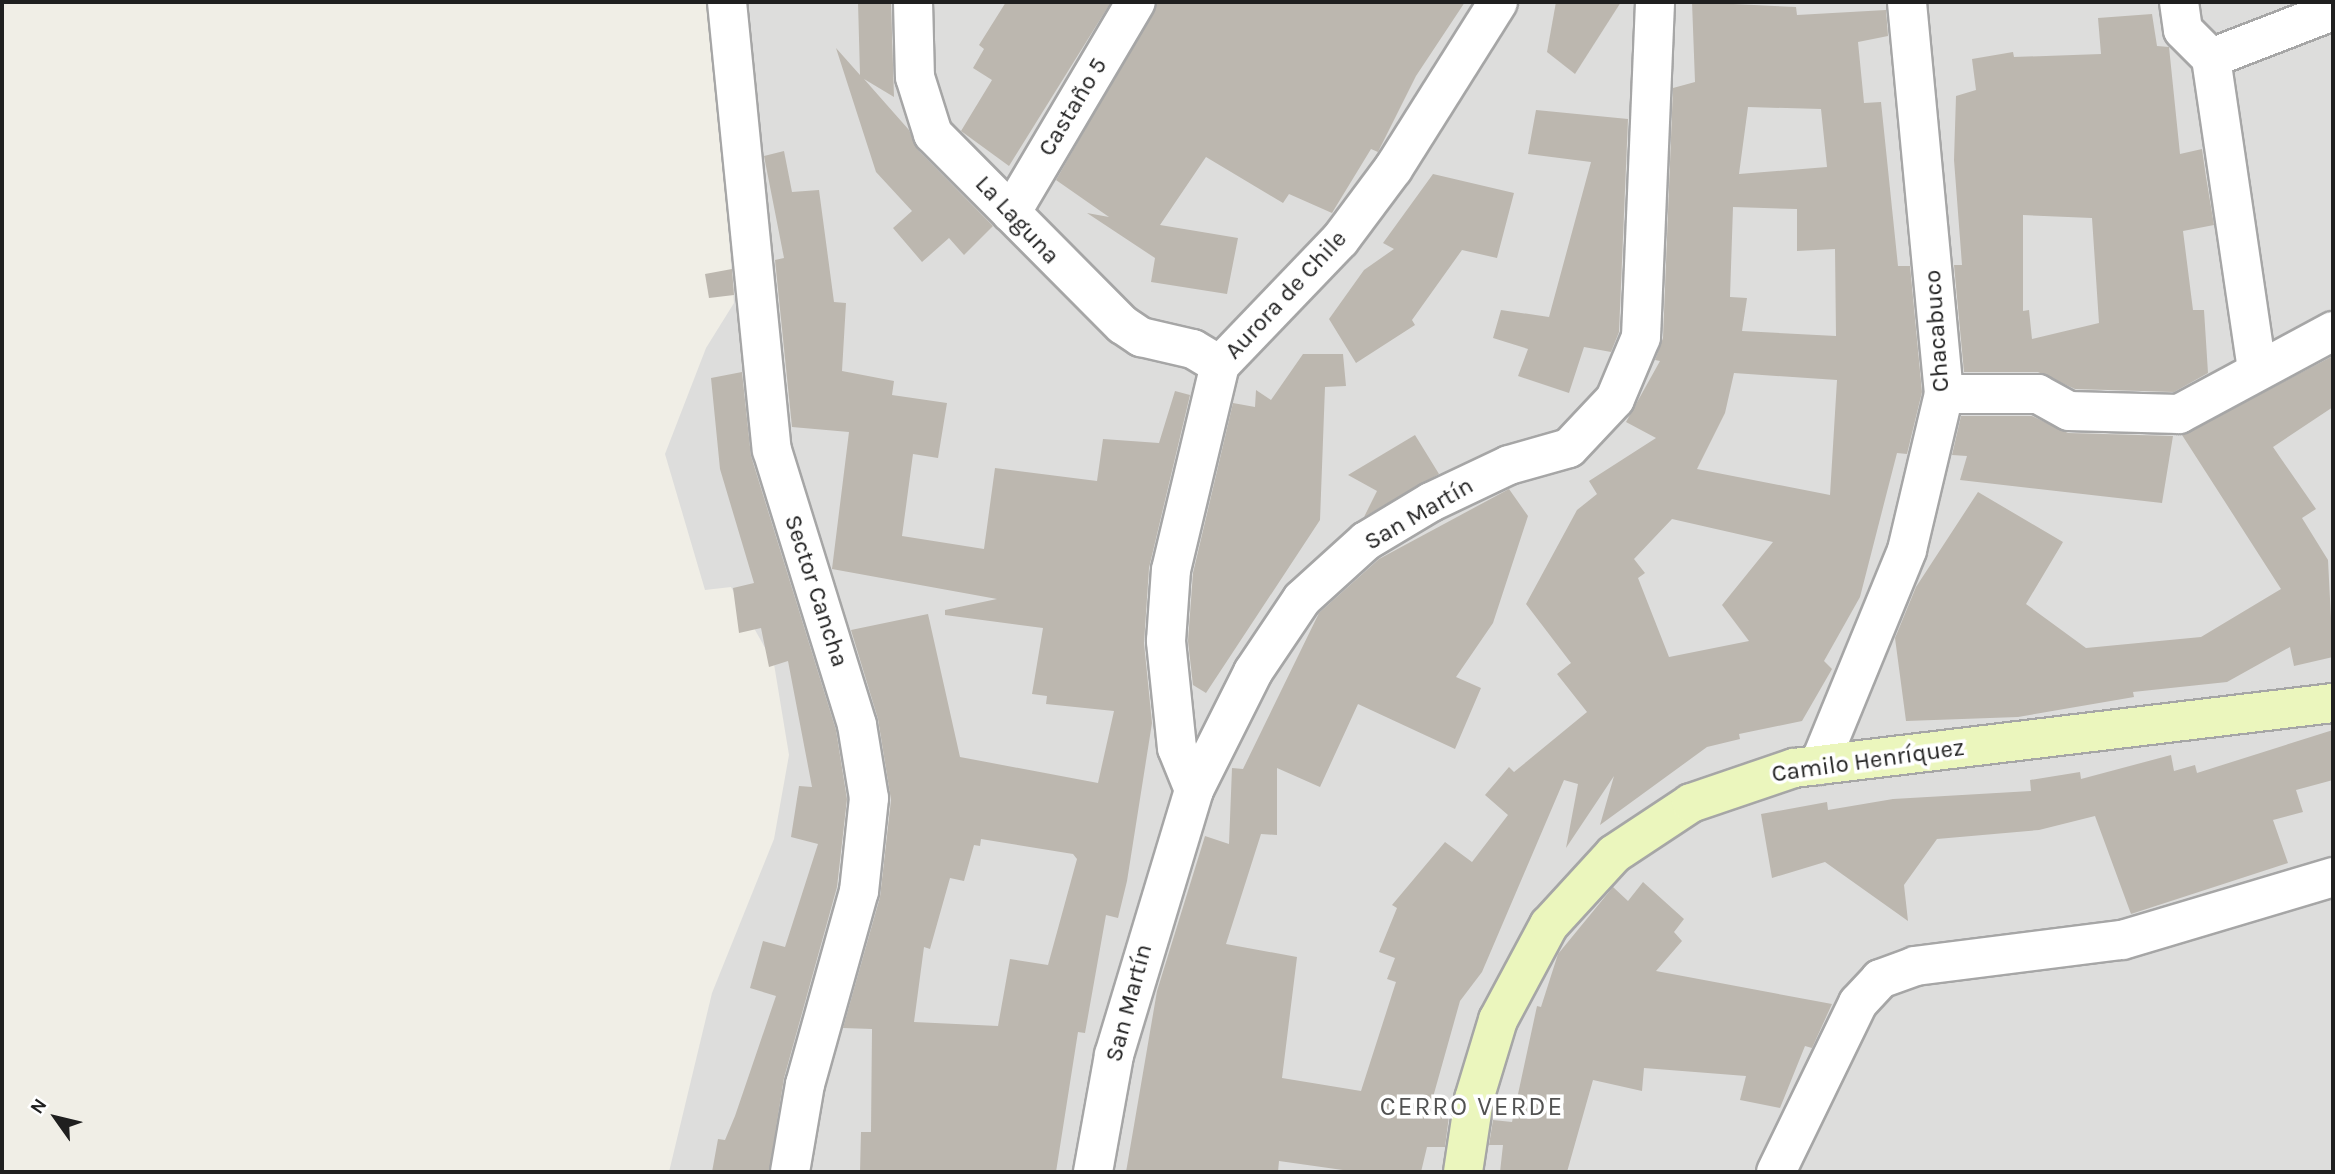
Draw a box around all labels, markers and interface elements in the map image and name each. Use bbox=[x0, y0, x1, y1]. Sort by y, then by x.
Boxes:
street label: Castaño 5 bbox=[1032, 53, 1114, 161]
street label: La Laguna bbox=[969, 170, 1065, 270]
street label: Aurora de Chile bbox=[1219, 225, 1353, 365]
street label: Chacabuco bbox=[1918, 269, 1956, 393]
street label: San Martín bbox=[1360, 471, 1478, 557]
street label: Sector Cancha bbox=[778, 511, 854, 671]
street label: Camilo Henríquez bbox=[1770, 733, 1966, 789]
street label: San Martín bbox=[1099, 941, 1159, 1065]
north arrow bbox=[21, 1083, 91, 1153]
district label: CERRO VERDE bbox=[1381, 1091, 1563, 1123]
text: N bbox=[26, 1094, 52, 1118]

